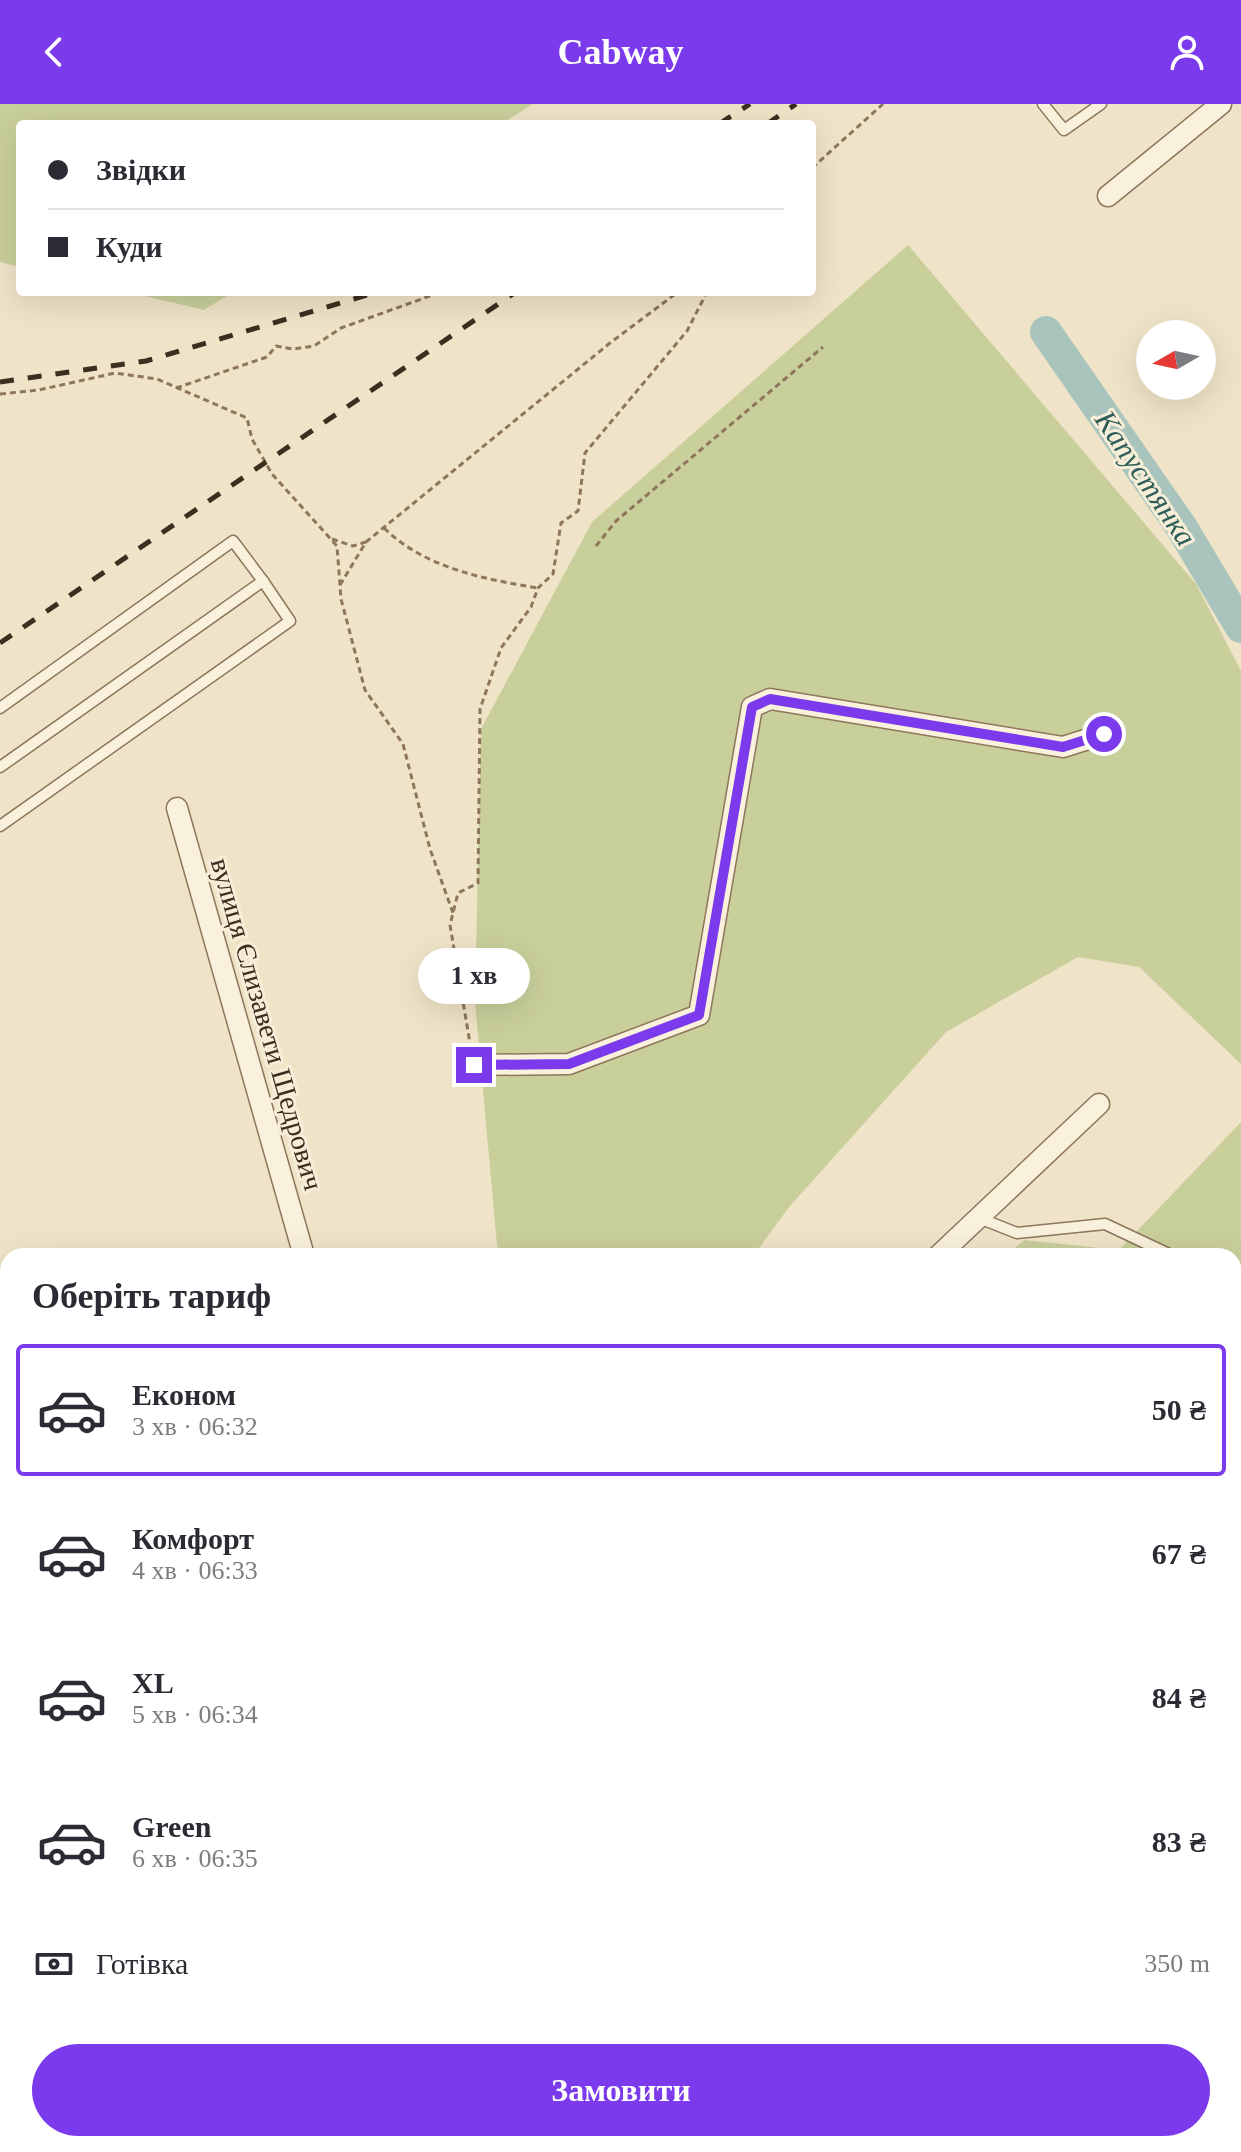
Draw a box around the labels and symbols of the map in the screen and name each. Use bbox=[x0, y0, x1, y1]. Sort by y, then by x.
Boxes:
north arrow bbox=[1136, 320, 1216, 400]
water label: Капустянка bbox=[1088, 403, 1203, 552]
route start bbox=[1086, 716, 1122, 752]
street label: вулиця Єлизавети Щедрович bbox=[205, 854, 329, 1194]
callout: 1 хв bbox=[418, 949, 530, 1005]
route end bbox=[456, 1047, 492, 1083]

